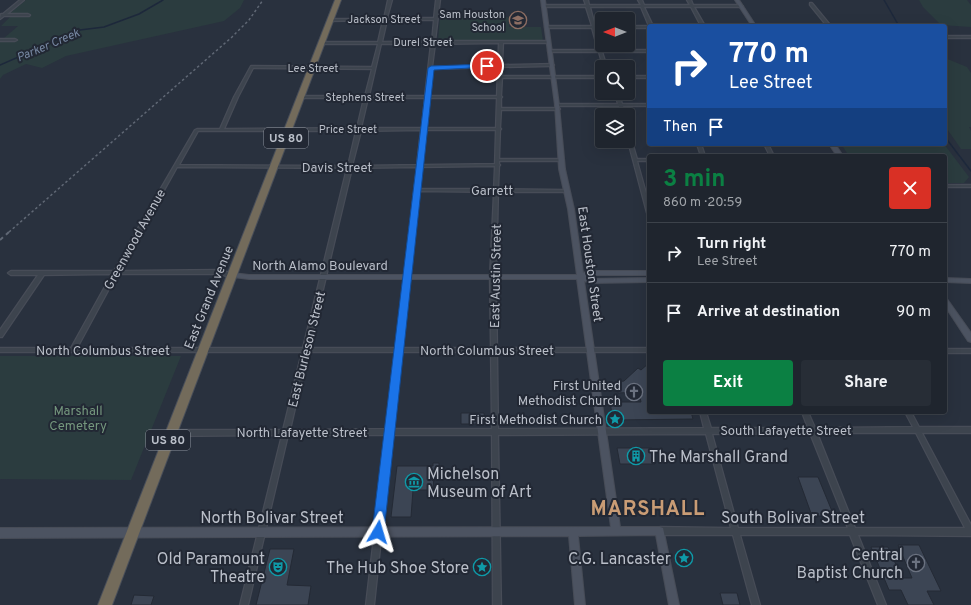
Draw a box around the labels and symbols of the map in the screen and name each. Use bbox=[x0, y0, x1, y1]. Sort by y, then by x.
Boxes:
place label: Sam Houston School bbox=[439, 8, 505, 35]
school or university icon: Sam Houston School bbox=[508, 10, 528, 30]
north arrow bbox=[595, 12, 635, 52]
street label: Jackson Street bbox=[347, 13, 421, 27]
water label: Parker Creek bbox=[14, 25, 83, 66]
street label: Durel Street bbox=[393, 36, 453, 50]
pin bbox=[470, 49, 504, 83]
street label: Lee Street bbox=[287, 62, 339, 76]
street label: Stephens Street bbox=[325, 91, 405, 105]
street label: Price Street bbox=[319, 123, 377, 137]
road number: US 80 bbox=[264, 128, 308, 148]
street label: Davis Street bbox=[302, 161, 372, 177]
street label: Garrett bbox=[471, 184, 513, 200]
street label: Greenwood Avenue bbox=[101, 187, 170, 293]
street label: East Houston Street bbox=[573, 206, 605, 323]
street label: East Austin Street bbox=[488, 224, 506, 328]
street label: East Grand Avenue bbox=[182, 244, 238, 352]
street label: North Alamo Boulevard bbox=[252, 259, 388, 275]
street label: East Burleson Street bbox=[286, 290, 330, 409]
street label: North Columbus Street bbox=[36, 344, 170, 360]
street label: North Columbus Street bbox=[420, 344, 554, 360]
place label: First United Methodist Church bbox=[518, 379, 621, 410]
church icon: First United Methodist Church bbox=[624, 382, 644, 402]
park label: Marshall Cemetery bbox=[49, 404, 107, 435]
place icon: First Methodist Church bbox=[605, 409, 625, 429]
place label: First Methodist Church bbox=[469, 413, 602, 429]
street label: South Lafayette Street bbox=[720, 424, 852, 440]
street label: North Lafayette Street bbox=[237, 426, 368, 442]
road number: US 80 bbox=[146, 430, 190, 450]
building icon: The Marshall Grand bbox=[626, 446, 646, 466]
place label: The Marshall Grand bbox=[649, 448, 788, 468]
place label: Michelson Museum of Art bbox=[427, 465, 532, 503]
museum icon: Michelson Museum of Art bbox=[404, 472, 424, 492]
district label: MARSHALL bbox=[591, 497, 705, 523]
street label: North Bolivar Street bbox=[200, 509, 344, 529]
street label: South Bolivar Street bbox=[721, 509, 865, 529]
position arrow bbox=[357, 511, 399, 553]
place label: Central Baptist Church bbox=[797, 546, 903, 584]
place icon: C.G. Lancaster bbox=[674, 548, 694, 568]
place label: Old Paramount Theatre bbox=[157, 550, 265, 588]
place label: C.G. Lancaster bbox=[568, 550, 671, 570]
church icon: Central Baptist Church bbox=[906, 553, 926, 573]
theatre icon: Old Paramount Theatre bbox=[268, 557, 288, 577]
place icon: The Hub Shoe Store bbox=[472, 557, 492, 577]
place label: The Hub Shoe Store bbox=[326, 559, 469, 579]

